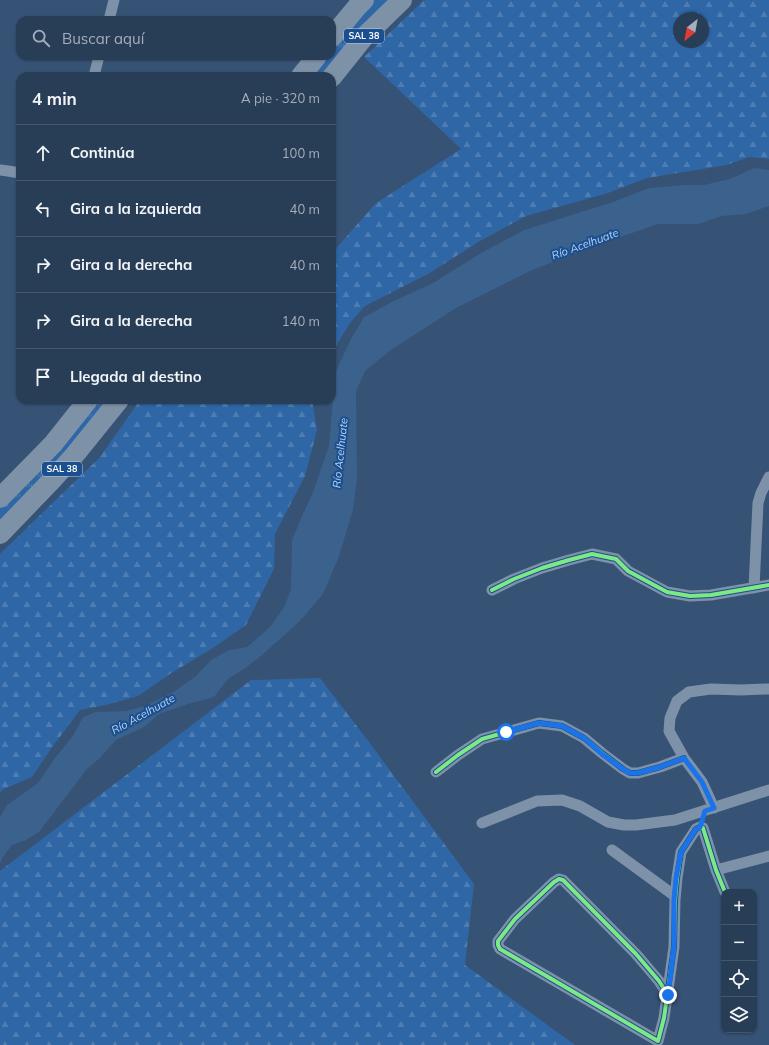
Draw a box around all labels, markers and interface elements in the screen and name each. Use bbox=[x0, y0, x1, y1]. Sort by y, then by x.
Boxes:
north arrow bbox=[673, 12, 709, 48]
search box bbox=[16, 16, 336, 60]
icon: search bbox=[30, 27, 52, 49]
text: Buscar aquí bbox=[62, 29, 144, 48]
road number: SAL 38 bbox=[344, 29, 384, 43]
text: 4 min bbox=[32, 88, 77, 109]
text: A pie · 320 m bbox=[241, 90, 320, 106]
icon: ahead bbox=[32, 142, 54, 164]
text: Continúa bbox=[70, 143, 135, 162]
text: 100 m bbox=[282, 145, 320, 161]
icon: left bbox=[32, 198, 54, 220]
text: Gira a la izquierda bbox=[70, 199, 201, 218]
text: 40 m bbox=[290, 201, 320, 217]
water label: Río Acelhuate bbox=[549, 225, 621, 263]
icon: right bbox=[32, 254, 54, 276]
text: Gira a la derecha bbox=[70, 255, 192, 274]
text: 40 m bbox=[290, 257, 320, 273]
icon: right bbox=[32, 310, 54, 332]
text: Gira a la derecha bbox=[70, 311, 192, 330]
text: 140 m bbox=[282, 313, 320, 329]
icon: arrive bbox=[32, 366, 54, 388]
text: Llegada al destino bbox=[70, 367, 202, 386]
water label: Río Acelhuate bbox=[329, 417, 351, 489]
road number: SAL 38 bbox=[42, 462, 82, 476]
water label: Río Acelhuate bbox=[109, 691, 177, 737]
route start bbox=[497, 723, 515, 741]
map controls bbox=[721, 889, 757, 1033]
button: + bbox=[721, 889, 757, 925]
button: − bbox=[721, 925, 757, 961]
button: locate bbox=[721, 961, 757, 997]
route end bbox=[659, 986, 677, 1004]
button: layers bbox=[721, 997, 757, 1033]

